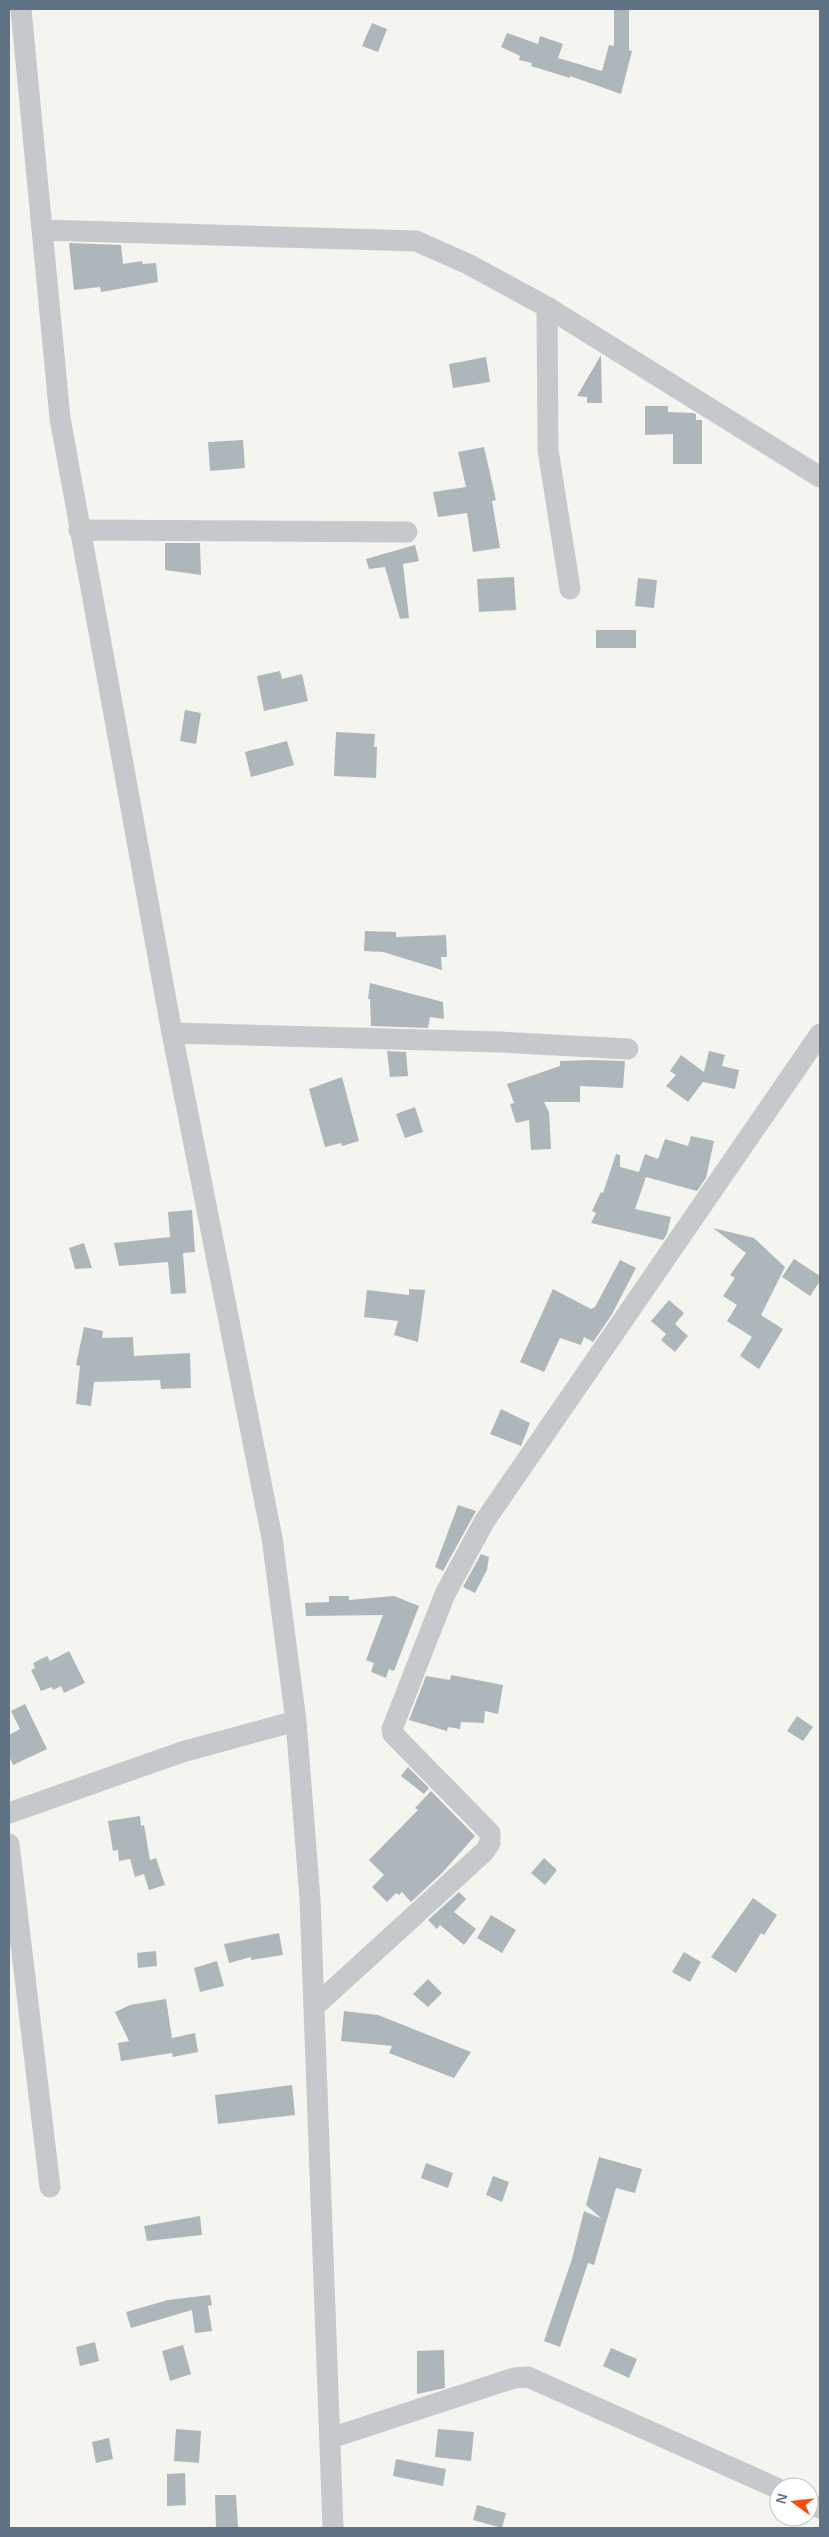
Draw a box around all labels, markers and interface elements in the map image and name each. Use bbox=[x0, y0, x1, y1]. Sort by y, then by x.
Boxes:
north arrow bbox=[769, 2477, 819, 2527]
text: N bbox=[772, 2492, 790, 2506]

